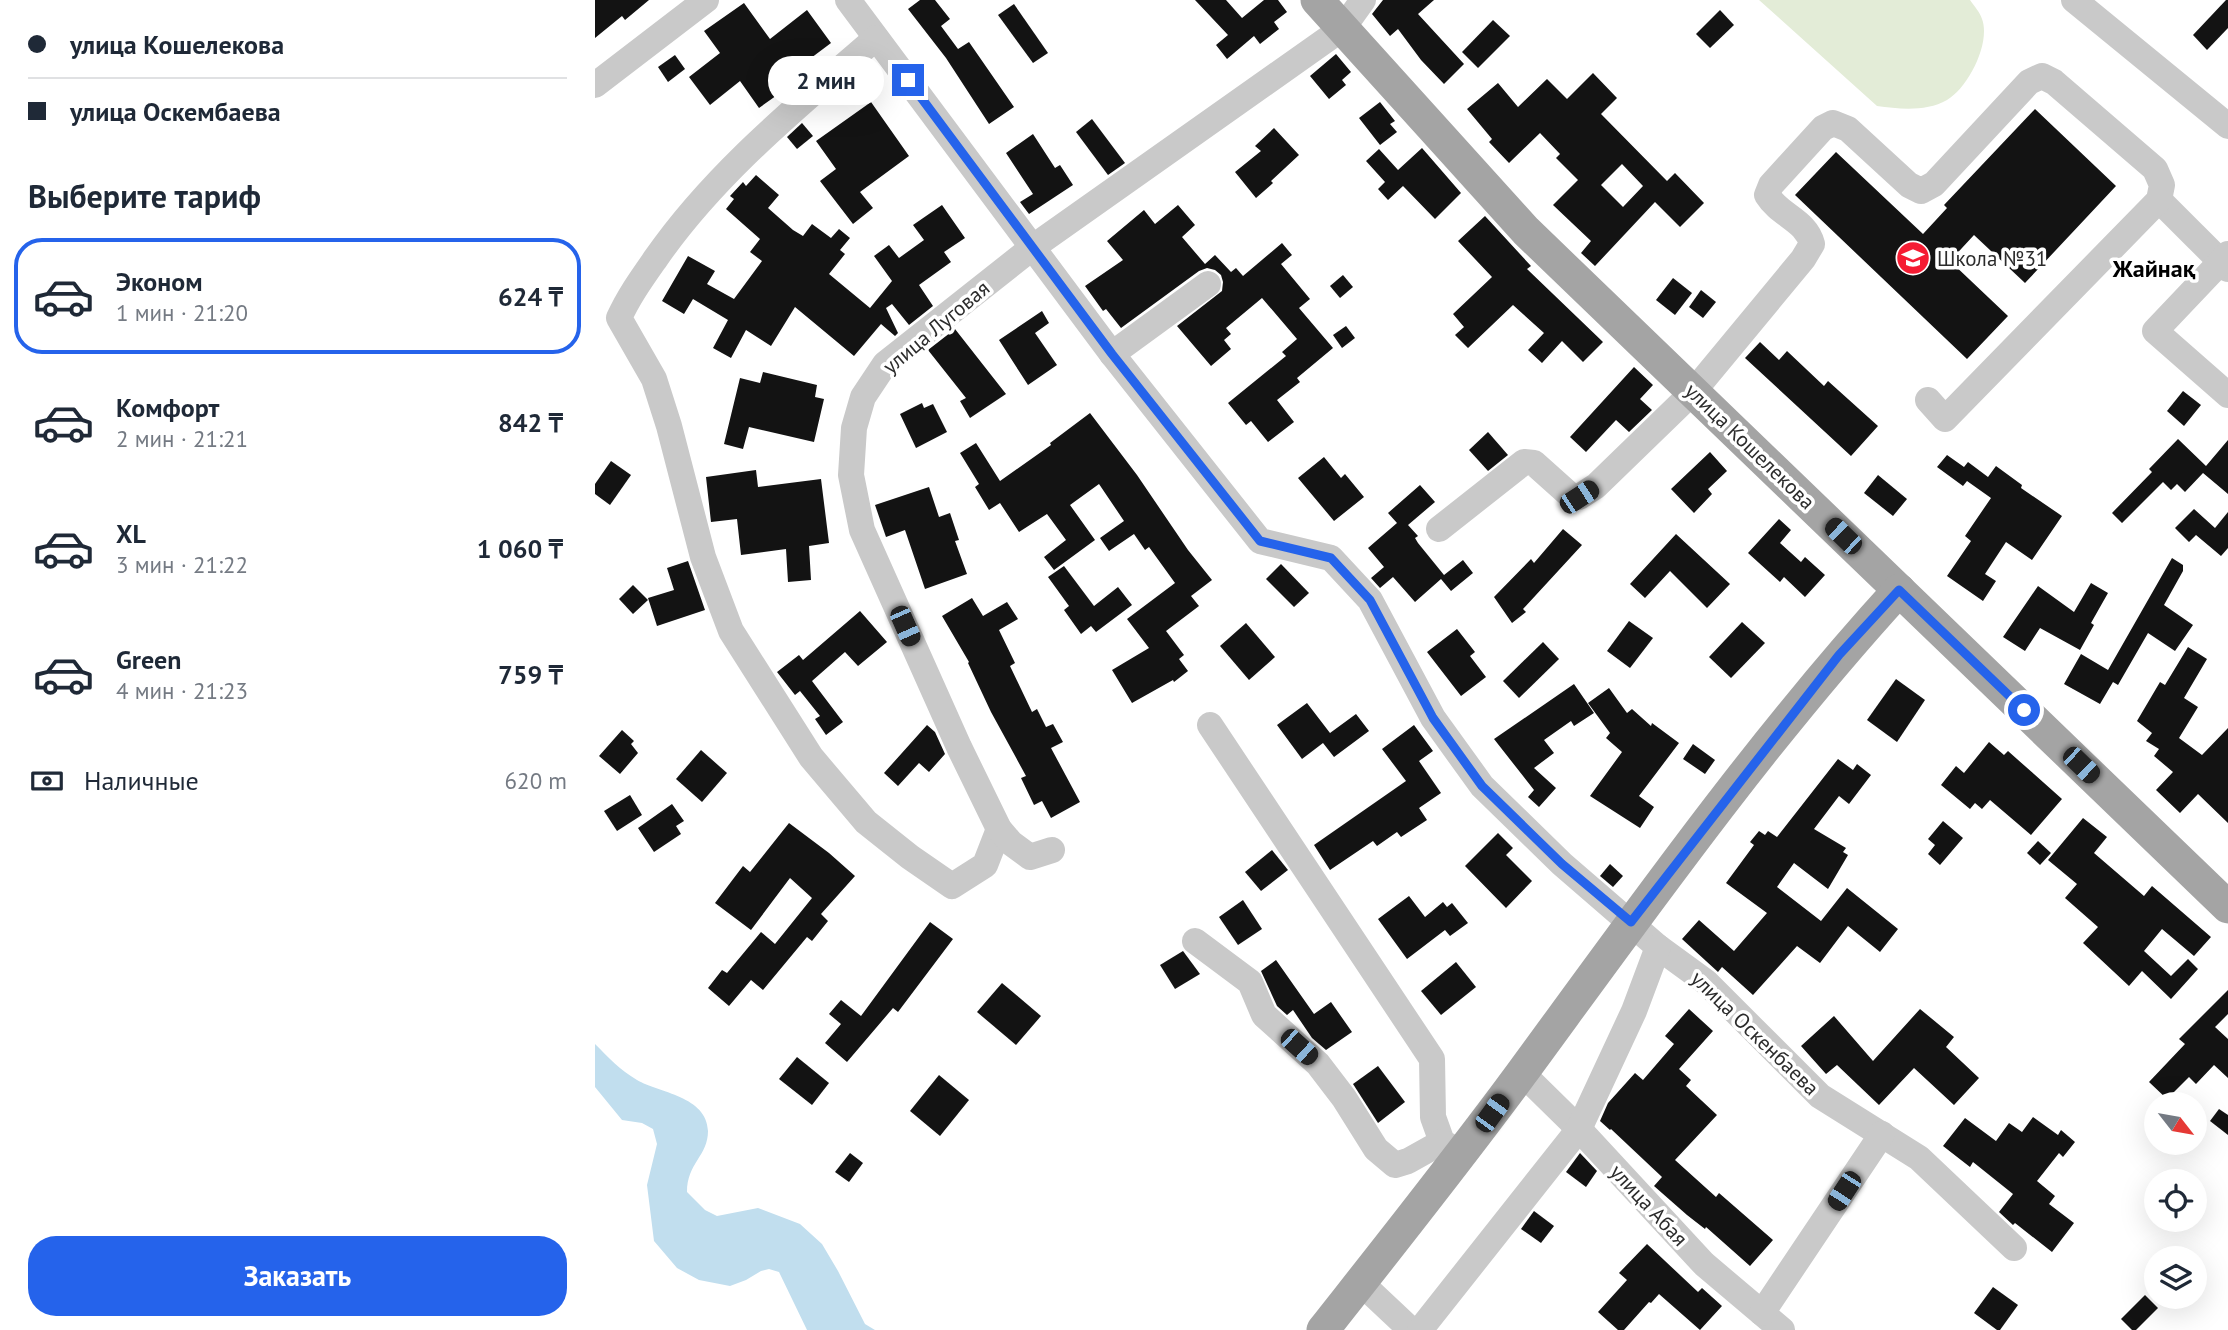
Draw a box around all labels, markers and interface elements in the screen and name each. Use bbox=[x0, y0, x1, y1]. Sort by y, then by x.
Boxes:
text: улица Кошелекова bbox=[70, 28, 284, 61]
callout: 2 мин bbox=[768, 56, 883, 104]
route end bbox=[892, 64, 924, 96]
text: 2 мин bbox=[796, 66, 856, 95]
text: улица Оскембаева bbox=[70, 95, 281, 128]
text: Выберите тариф bbox=[28, 175, 261, 217]
school or university icon: Школа №31 bbox=[1894, 239, 1932, 277]
place label: Школа №31 bbox=[1937, 245, 2047, 272]
district label: Жайнақ bbox=[2112, 253, 2196, 284]
icon: car bbox=[32, 265, 95, 328]
text: Эконом bbox=[116, 265, 203, 298]
street label: улица Луговая bbox=[877, 274, 995, 380]
text: 624 ₸ bbox=[498, 280, 563, 313]
text: 1 мин · 21:20 bbox=[116, 298, 248, 327]
street label: улица Кошелекова bbox=[1679, 377, 1821, 515]
icon: car bbox=[32, 391, 95, 454]
text: Комфорт bbox=[116, 391, 219, 424]
text: 842 ₸ bbox=[498, 406, 563, 439]
text: 2 мин · 21:21 bbox=[116, 424, 248, 453]
car bbox=[1556, 477, 1603, 517]
car bbox=[1821, 514, 1866, 558]
icon: car bbox=[32, 517, 95, 580]
text: XL bbox=[116, 517, 146, 550]
text: 1 060 ₸ bbox=[477, 532, 563, 565]
text: 3 мин · 21:22 bbox=[116, 550, 248, 579]
car bbox=[887, 603, 924, 649]
icon: car bbox=[32, 643, 95, 706]
text: Green bbox=[116, 643, 181, 676]
text: 759 ₸ bbox=[498, 658, 563, 691]
text: 4 мин · 21:23 bbox=[116, 676, 248, 705]
route start bbox=[2008, 694, 2040, 726]
car bbox=[2059, 743, 2104, 787]
icon: cash bbox=[28, 762, 66, 800]
text: Наличные bbox=[84, 764, 199, 797]
text: 620 m bbox=[505, 766, 567, 795]
street label: улица Оскенбаева bbox=[1685, 965, 1825, 1101]
car bbox=[1277, 1025, 1322, 1069]
car bbox=[1472, 1090, 1513, 1136]
north arrow bbox=[2144, 1092, 2207, 1155]
map controls bbox=[2144, 1092, 2207, 1309]
street label: улица Абая bbox=[1604, 1158, 1694, 1252]
car bbox=[1824, 1168, 1865, 1214]
button: locate bbox=[2144, 1169, 2207, 1232]
button: Заказать bbox=[28, 1236, 567, 1316]
button: layers bbox=[2144, 1246, 2207, 1309]

